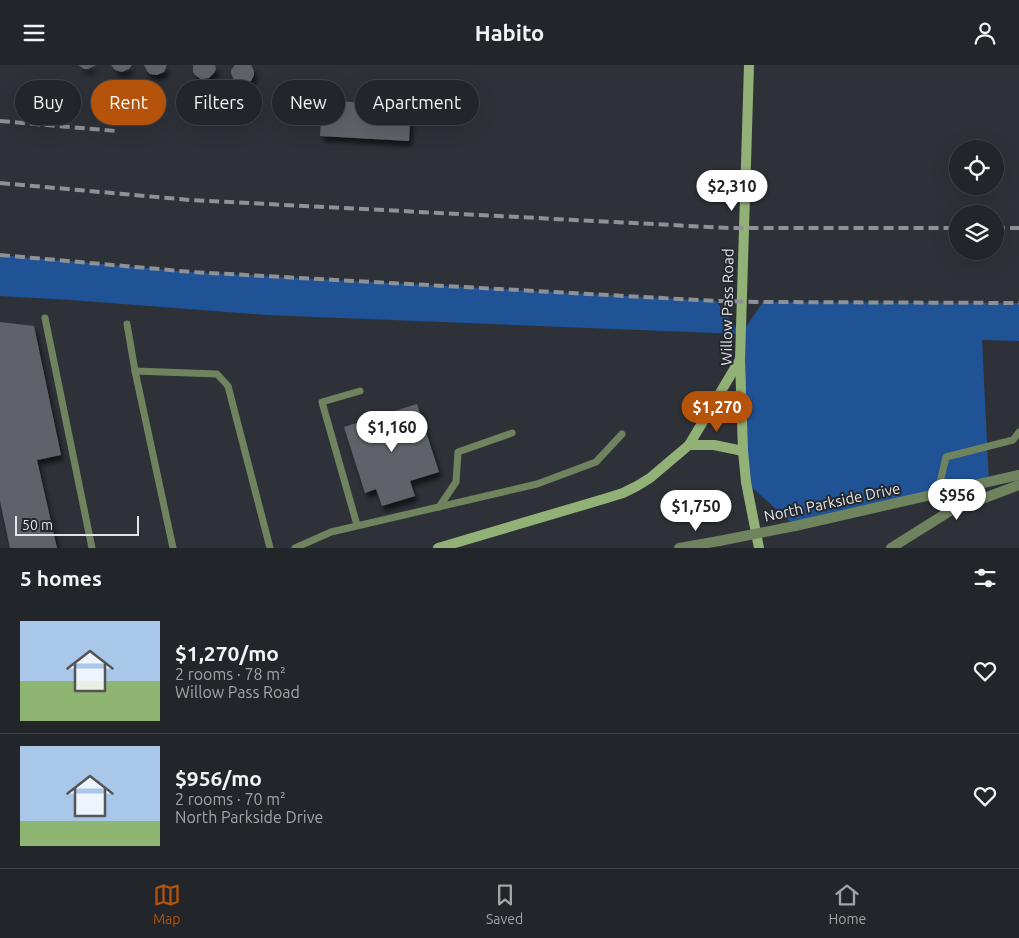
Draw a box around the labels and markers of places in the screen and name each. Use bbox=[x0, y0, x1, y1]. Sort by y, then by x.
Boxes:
pin: $2,310 bbox=[691, 169, 773, 212]
pin: $1,270 bbox=[676, 391, 758, 433]
pin: $1,160 bbox=[351, 411, 433, 453]
pin: $956 bbox=[927, 479, 987, 521]
pin: $1,750 bbox=[655, 489, 737, 532]

